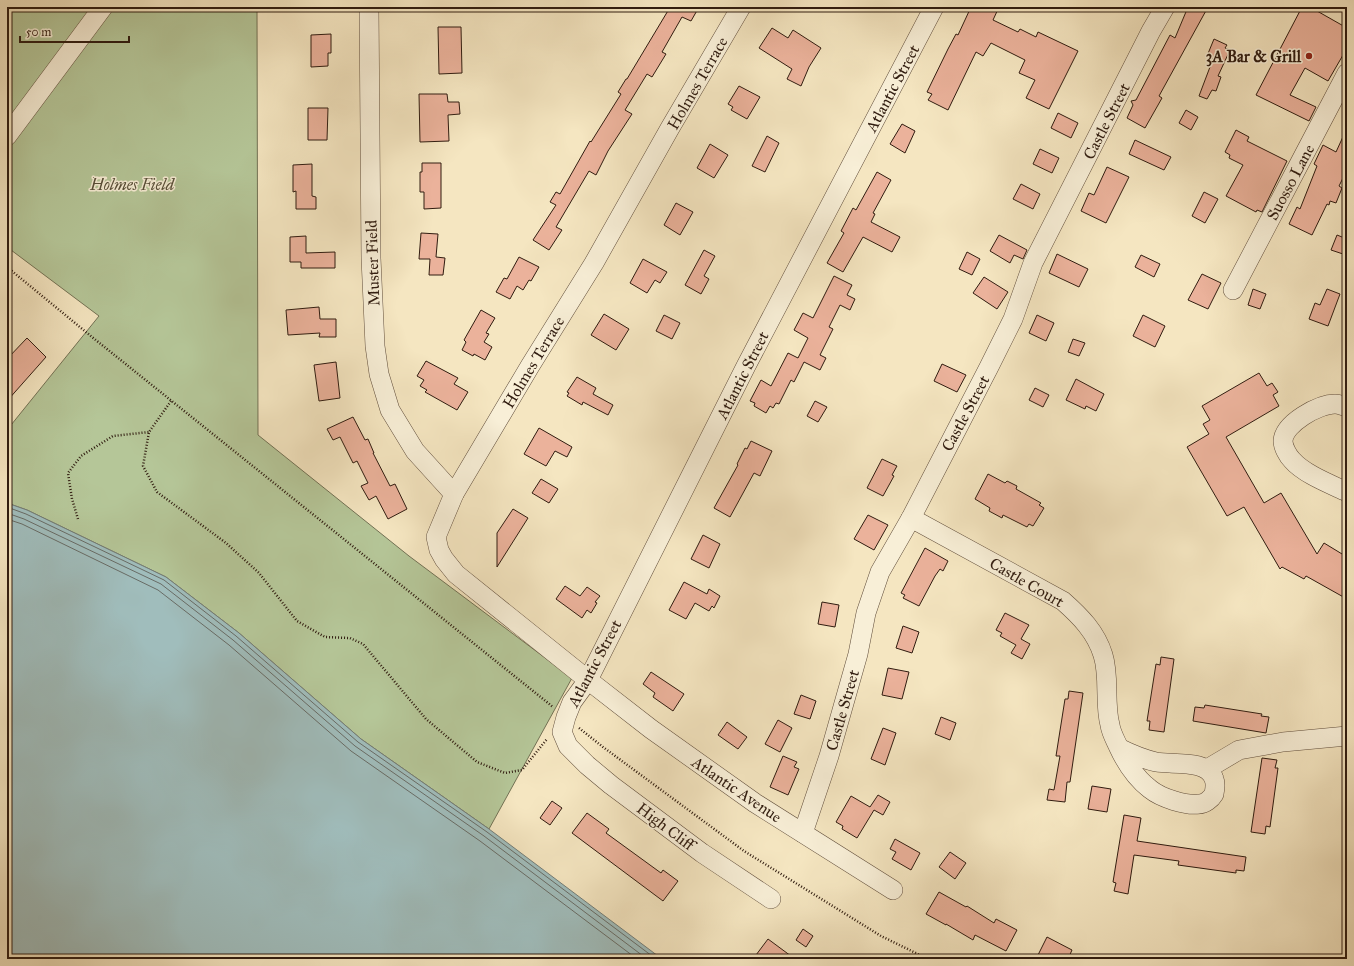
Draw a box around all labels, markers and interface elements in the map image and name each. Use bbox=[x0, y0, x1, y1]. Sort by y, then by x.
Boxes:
scale bar bbox=[20, 18, 129, 44]
text: 50 m bbox=[26, 25, 51, 39]
street label: Holmes Terrace bbox=[663, 33, 732, 133]
street label: Atlantic Street bbox=[861, 41, 923, 136]
place label: 3A Bar & Grill bbox=[1206, 47, 1302, 67]
marker: 3A Bar & Grill bbox=[1304, 51, 1314, 61]
street label: Castle Street bbox=[1079, 80, 1134, 163]
street label: Suosso Lane bbox=[1263, 141, 1318, 223]
park label: Holmes Field bbox=[89, 175, 176, 194]
street label: Muster Field bbox=[362, 220, 383, 306]
street label: Holmes Terrace bbox=[499, 313, 569, 412]
street label: Atlantic Street bbox=[712, 328, 773, 423]
street label: Castle Street bbox=[938, 372, 994, 454]
street label: Castle Court bbox=[986, 553, 1068, 612]
street label: Atlantic Street bbox=[563, 616, 625, 711]
street label: Castle Street bbox=[822, 667, 863, 753]
street label: Atlantic Avenue bbox=[687, 752, 786, 827]
street label: High Cliff bbox=[633, 799, 700, 856]

